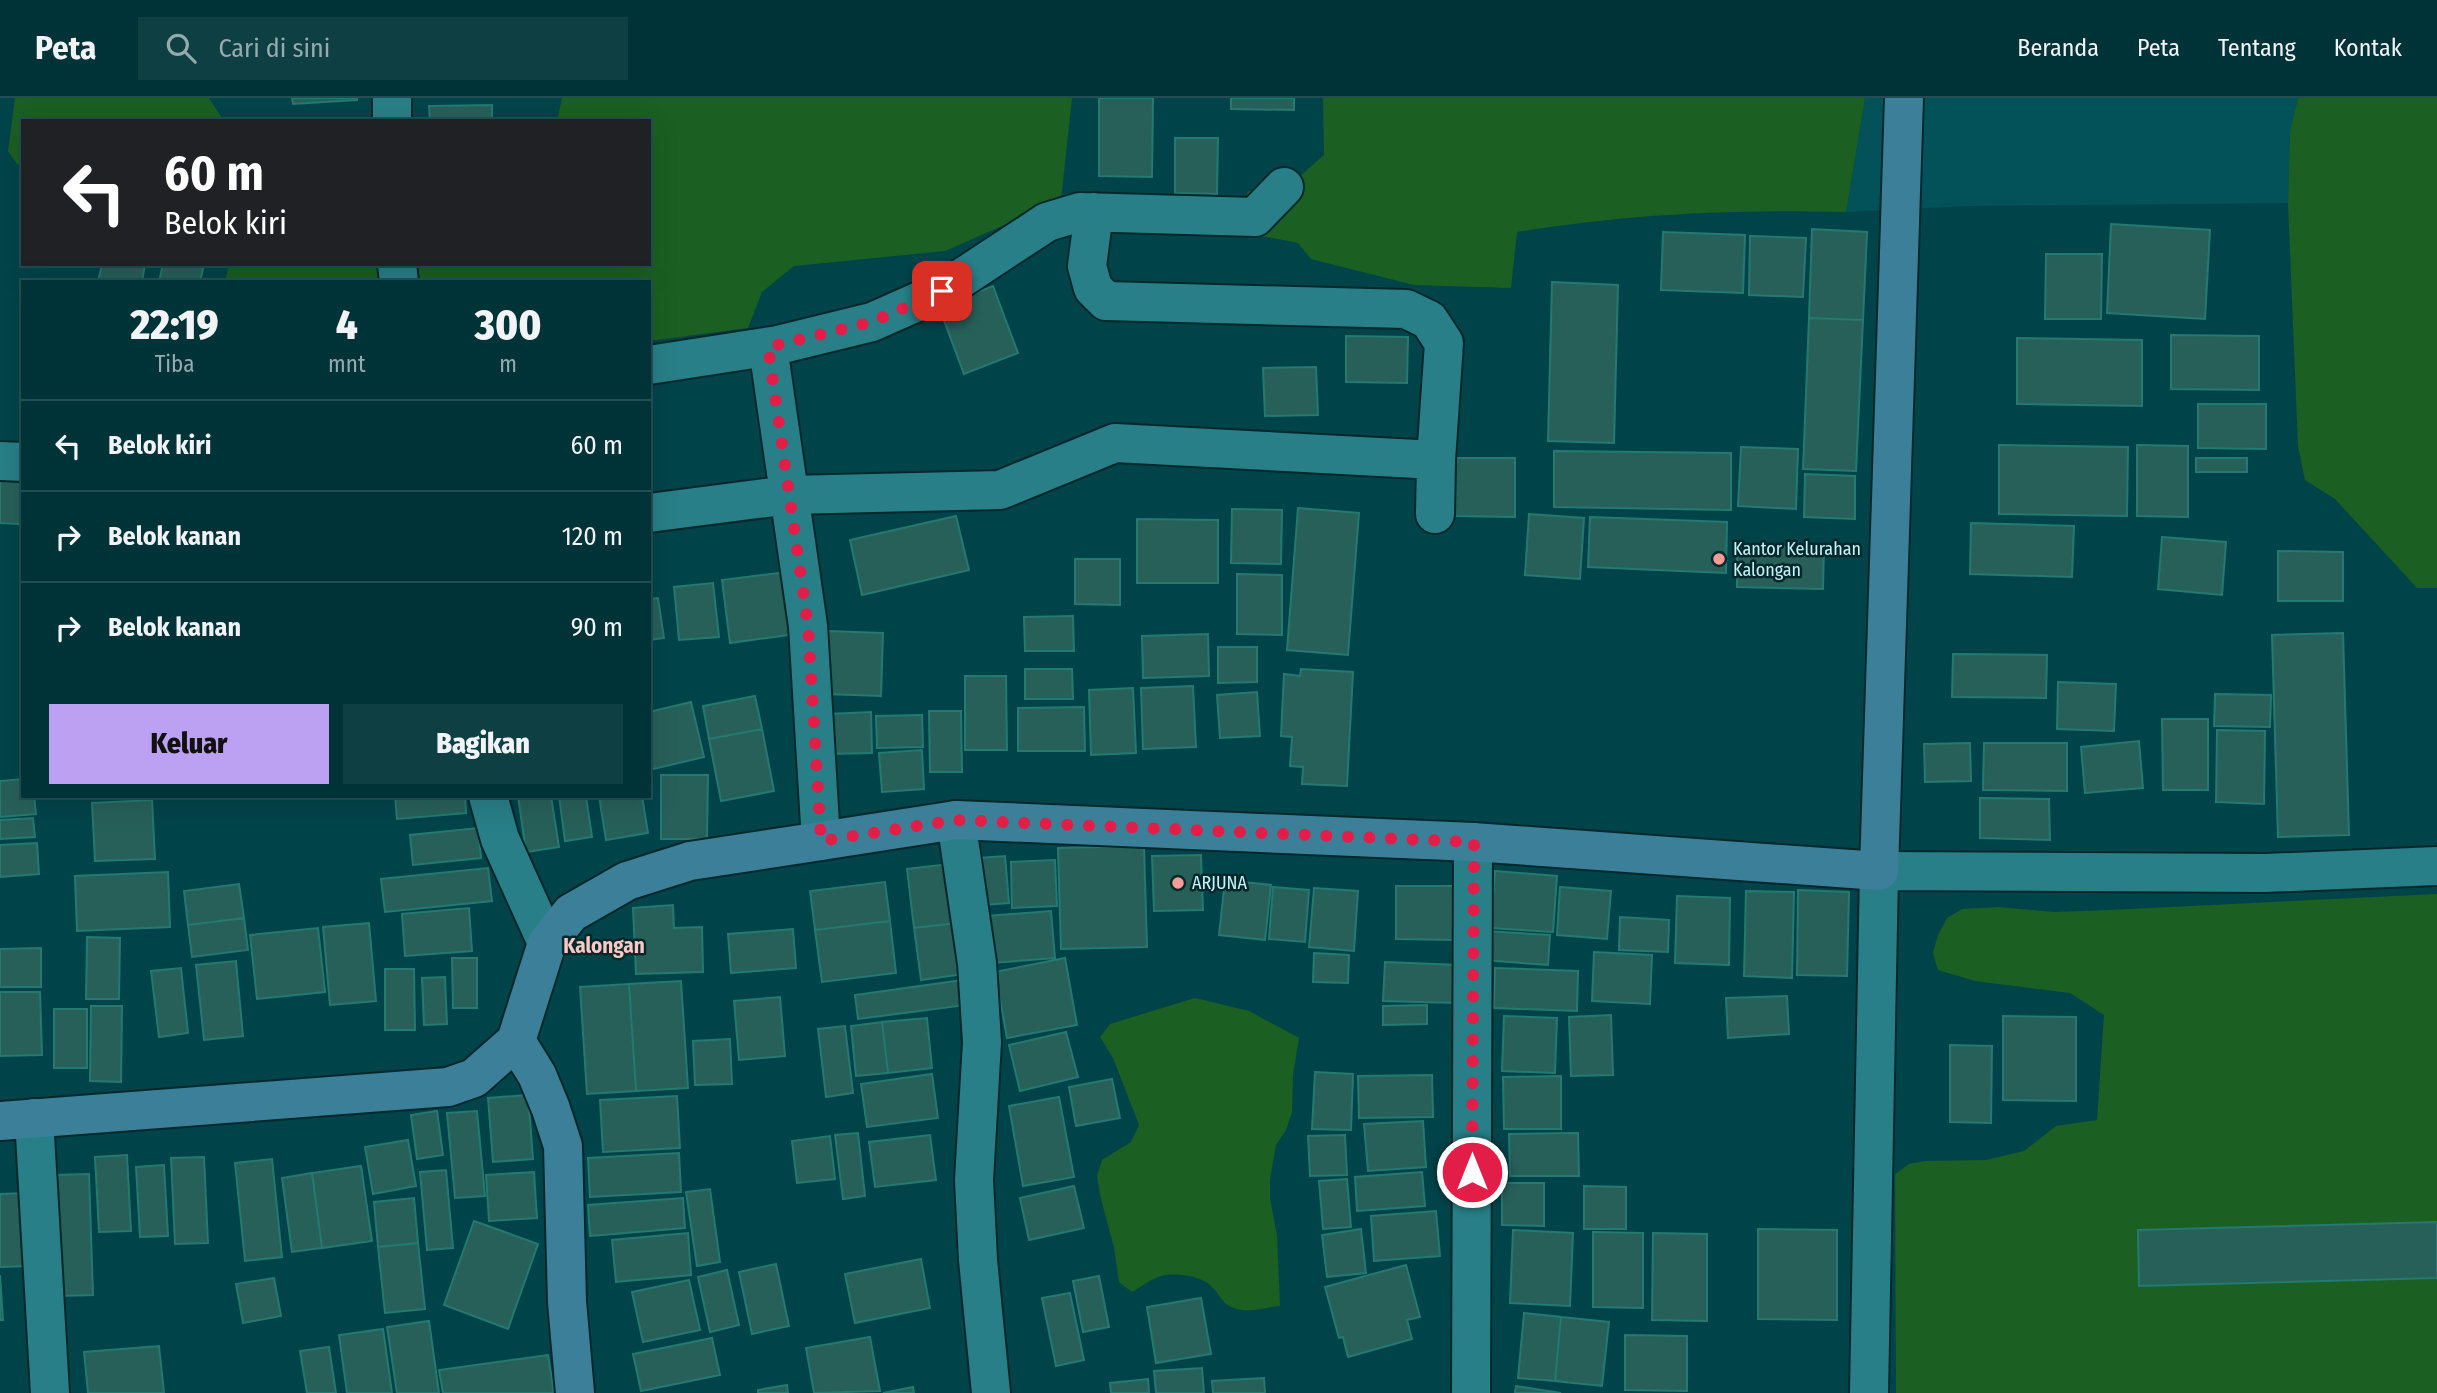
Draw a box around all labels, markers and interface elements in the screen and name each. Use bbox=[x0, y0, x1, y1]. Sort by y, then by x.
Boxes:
search box bbox=[138, 17, 628, 80]
text: Peta bbox=[35, 28, 96, 68]
icon: search bbox=[162, 29, 200, 67]
text: Cari di sini bbox=[218, 33, 330, 64]
text: Beranda bbox=[2017, 34, 2099, 62]
text: Peta bbox=[2137, 34, 2180, 62]
text: Tentang bbox=[2218, 34, 2296, 62]
text: Kontak bbox=[2334, 34, 2402, 62]
text: 60 m bbox=[164, 144, 264, 203]
icon: left bbox=[49, 147, 140, 238]
text: Belok kiri bbox=[164, 204, 287, 242]
pin bbox=[912, 261, 972, 321]
icon: arrive bbox=[923, 272, 961, 310]
text: 22:19 bbox=[130, 300, 219, 350]
text: 4 bbox=[336, 300, 358, 350]
text: 300 bbox=[475, 300, 542, 350]
text: Tiba bbox=[155, 350, 194, 378]
text: mnt bbox=[328, 350, 365, 378]
text: m bbox=[499, 350, 517, 378]
icon: left bbox=[49, 427, 87, 465]
text: Belok kiri bbox=[108, 430, 211, 461]
text: 60 m bbox=[570, 430, 623, 461]
icon: right bbox=[49, 518, 87, 556]
text: Belok kanan bbox=[108, 521, 241, 552]
text: 120 m bbox=[562, 521, 623, 552]
place label: Kantor Kelurahan Kalongan bbox=[1733, 538, 1861, 581]
marker: Kantor Kelurahan Kalongan bbox=[1711, 551, 1727, 567]
icon: right bbox=[49, 609, 87, 647]
text: Belok kanan bbox=[108, 612, 241, 643]
text: 90 m bbox=[571, 612, 623, 643]
button: Keluar bbox=[49, 704, 329, 784]
button: Bagikan bbox=[343, 704, 623, 784]
place label: ARJUNA bbox=[1192, 872, 1248, 894]
marker: ARJUNA bbox=[1170, 875, 1186, 891]
district label: Kalongan bbox=[563, 933, 645, 959]
position arrow bbox=[1435, 1135, 1509, 1209]

